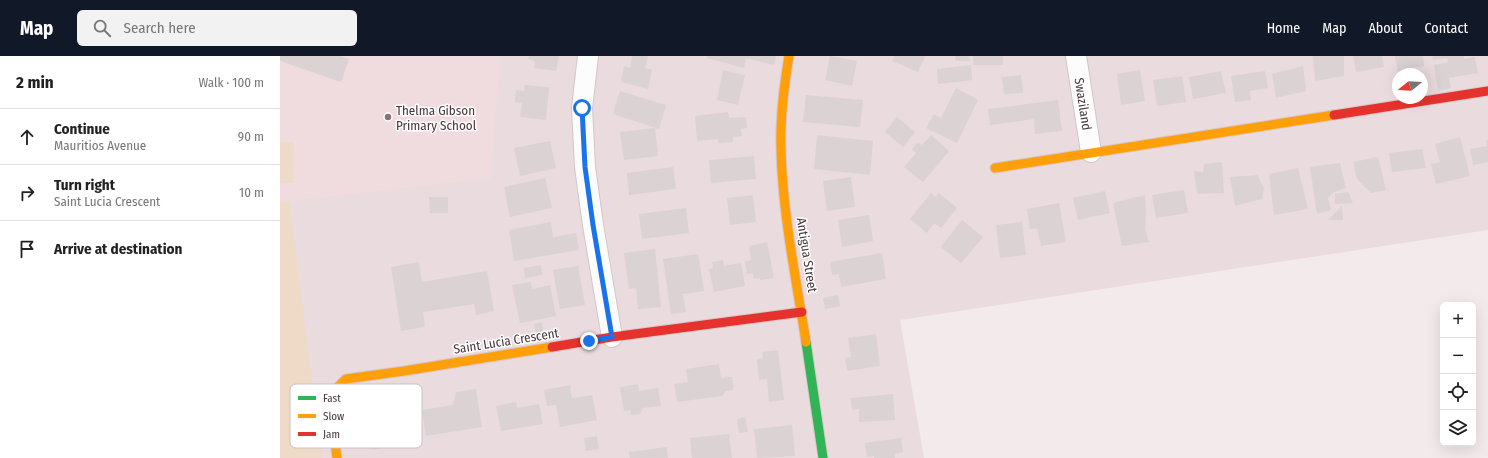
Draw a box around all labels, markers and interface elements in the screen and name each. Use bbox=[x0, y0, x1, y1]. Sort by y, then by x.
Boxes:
search box bbox=[77, 10, 357, 46]
text: Map bbox=[20, 17, 53, 40]
icon: search bbox=[91, 17, 113, 39]
text: Search here bbox=[123, 19, 196, 37]
text: Home bbox=[1267, 20, 1300, 37]
text: Map bbox=[1322, 20, 1346, 37]
text: About bbox=[1368, 20, 1403, 37]
text: Contact bbox=[1425, 20, 1468, 37]
north arrow bbox=[1392, 68, 1428, 104]
text: 2 min bbox=[16, 72, 54, 93]
text: Walk · 100 m bbox=[198, 75, 264, 90]
street label: Swaziland bbox=[1071, 77, 1095, 131]
route start bbox=[573, 99, 591, 117]
place label: Thelma Gibson Primary School bbox=[396, 103, 477, 133]
marker: Thelma Gibson Primary School bbox=[383, 112, 393, 122]
text: Continue bbox=[54, 120, 110, 138]
icon: ahead bbox=[16, 126, 38, 148]
text: 90 m bbox=[238, 129, 264, 144]
text: Mauritios Avenue bbox=[54, 138, 146, 153]
text: Turn right bbox=[54, 176, 115, 194]
icon: right bbox=[16, 182, 38, 204]
text: 10 m bbox=[239, 185, 264, 200]
text: Saint Lucia Crescent bbox=[54, 194, 160, 209]
street label: Antigua Street bbox=[794, 217, 820, 294]
icon: arrive bbox=[16, 238, 38, 260]
text: Arrive at destination bbox=[54, 240, 182, 258]
map controls bbox=[1440, 302, 1476, 446]
button: + bbox=[1440, 302, 1476, 338]
street label: Saint Lucia Crescent bbox=[452, 325, 560, 357]
route end bbox=[580, 332, 598, 350]
button: − bbox=[1440, 338, 1476, 374]
button: locate bbox=[1440, 374, 1476, 410]
legend bbox=[290, 384, 422, 448]
text: Fast bbox=[323, 392, 341, 405]
text: Slow bbox=[323, 410, 344, 423]
button: layers bbox=[1440, 410, 1476, 446]
text: Jam bbox=[323, 428, 340, 441]

